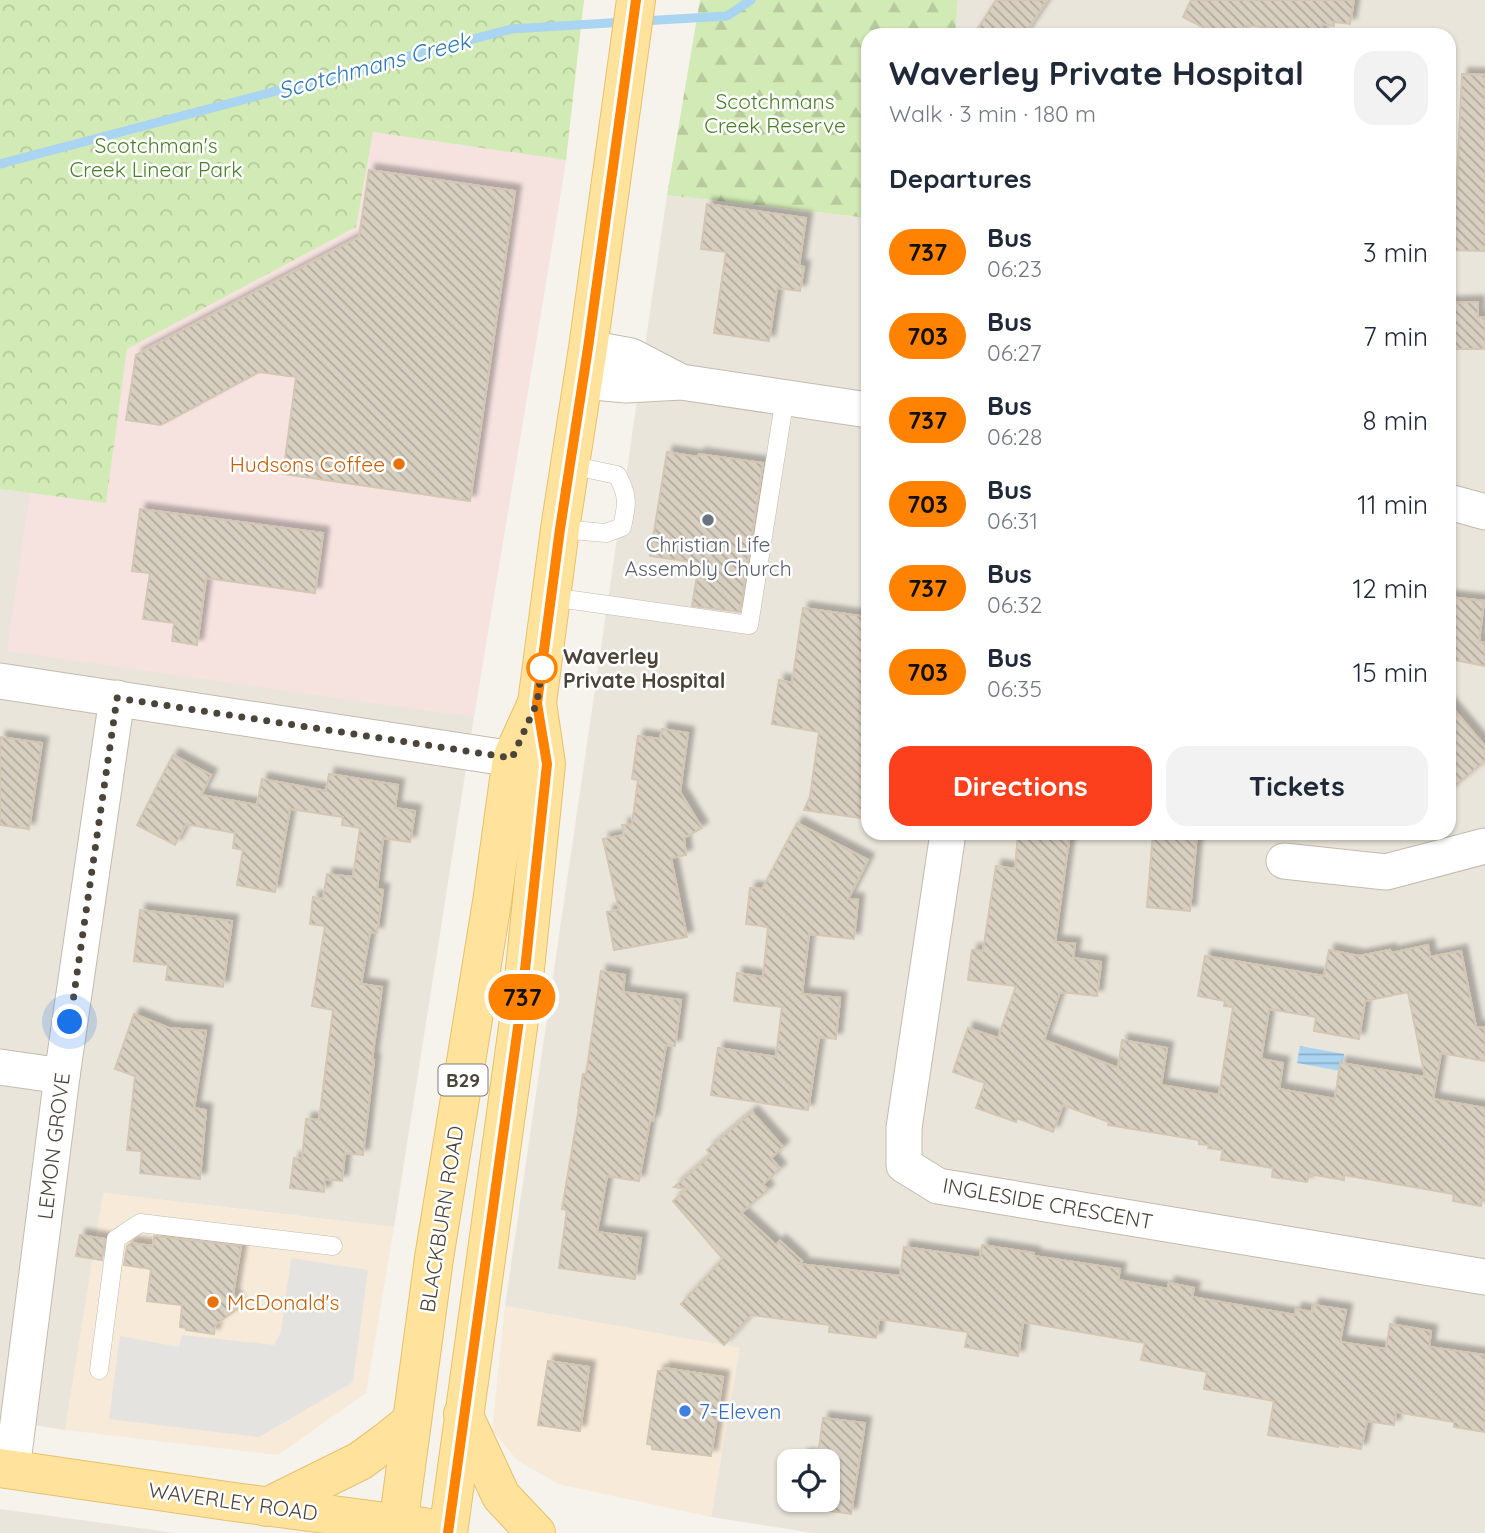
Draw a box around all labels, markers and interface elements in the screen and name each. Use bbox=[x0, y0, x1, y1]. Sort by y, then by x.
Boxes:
water label: Scotchmans Creek bbox=[274, 25, 475, 105]
button: heart bbox=[1354, 51, 1428, 125]
text: Waverley Private Hospital bbox=[889, 52, 1304, 93]
park label: Scotchmans Creek Reserve bbox=[704, 88, 846, 138]
text: Walk · 3 min · 180 m bbox=[889, 99, 1096, 128]
park label: Scotchman's Creek Linear Park bbox=[70, 132, 242, 182]
text: Departures bbox=[889, 162, 1032, 195]
text: Bus bbox=[987, 221, 1032, 254]
text: 3 min bbox=[1363, 236, 1428, 269]
text: 737 bbox=[908, 237, 947, 267]
text: 06:23 bbox=[987, 254, 1042, 283]
text: Bus bbox=[987, 305, 1032, 338]
text: 7 min bbox=[1363, 320, 1428, 353]
text: 703 bbox=[907, 321, 948, 351]
text: 06:27 bbox=[987, 338, 1041, 367]
text: Bus bbox=[987, 389, 1032, 422]
text: 8 min bbox=[1363, 404, 1428, 437]
text: 737 bbox=[908, 405, 947, 435]
text: 06:28 bbox=[987, 422, 1043, 451]
place label: Hudsons Coffee bbox=[230, 451, 385, 477]
marker: Hudsons Coffee bbox=[391, 456, 407, 472]
text: Bus bbox=[987, 473, 1032, 506]
text: 11 min bbox=[1357, 488, 1428, 521]
text: 703 bbox=[907, 489, 948, 519]
text: 06:31 bbox=[987, 506, 1038, 535]
marker: Christian Life Assembly Church bbox=[700, 512, 716, 528]
place label: Christian Life Assembly Church bbox=[624, 531, 792, 581]
text: Bus bbox=[987, 557, 1032, 590]
text: 12 min bbox=[1353, 572, 1428, 605]
text: 737 bbox=[908, 573, 947, 603]
text: 06:32 bbox=[987, 590, 1042, 619]
text: Bus bbox=[987, 641, 1032, 674]
place label: Waverley Private Hospital bbox=[563, 643, 725, 693]
marker: Waverley Private Hospital bbox=[527, 653, 557, 683]
text: 15 min bbox=[1353, 656, 1428, 689]
text: 703 bbox=[907, 657, 948, 687]
text: 06:35 bbox=[987, 674, 1042, 703]
button: Directions bbox=[889, 746, 1152, 826]
button: Tickets bbox=[1166, 746, 1428, 826]
line badge: 737 bbox=[482, 974, 562, 1020]
text: 737 bbox=[502, 982, 542, 1012]
your location bbox=[52, 1004, 87, 1039]
road number: B29 bbox=[438, 1064, 488, 1096]
street label: LEMON GROVE bbox=[31, 1071, 75, 1221]
street label: BLACKBURN ROAD bbox=[413, 1124, 469, 1314]
street label: INGLESIDE CRESCENT bbox=[941, 1172, 1155, 1234]
place label: McDonald's bbox=[227, 1289, 339, 1315]
marker: McDonald's bbox=[205, 1294, 221, 1310]
place label: 7-Eleven bbox=[699, 1398, 781, 1424]
marker: 7-Eleven bbox=[677, 1403, 693, 1419]
map controls bbox=[777, 1449, 840, 1512]
button: locate bbox=[777, 1449, 840, 1512]
street label: WAVERLEY ROAD bbox=[147, 1476, 319, 1526]

